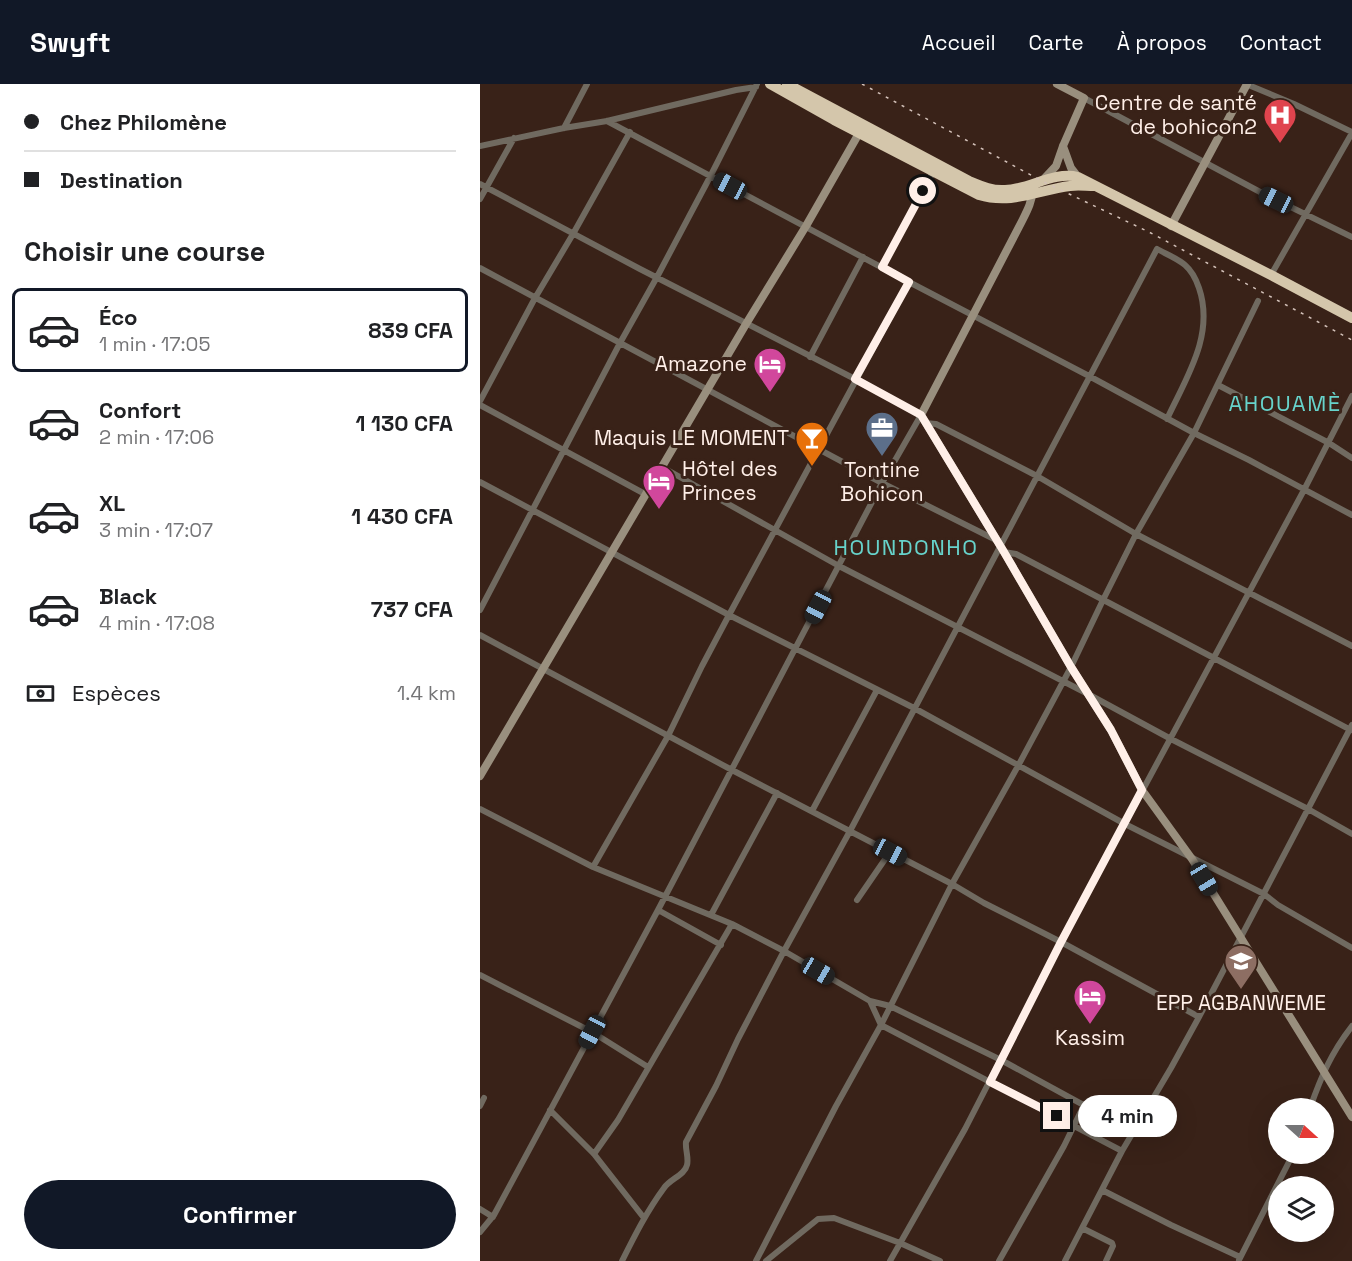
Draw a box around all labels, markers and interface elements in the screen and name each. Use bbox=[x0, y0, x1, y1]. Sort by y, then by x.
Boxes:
text: Swyft bbox=[30, 24, 111, 60]
text: Accueil bbox=[922, 29, 996, 56]
text: Carte bbox=[1029, 29, 1084, 56]
text: À propos bbox=[1117, 29, 1207, 56]
text: Contact bbox=[1240, 29, 1322, 56]
place label: Centre de santé de bohicon2 bbox=[1095, 89, 1257, 140]
hospital icon: Centre de santé de bohicon2 bbox=[1262, 97, 1298, 144]
text: Chez Philomène bbox=[60, 108, 227, 136]
text: Destination bbox=[60, 166, 183, 194]
car bbox=[710, 170, 750, 202]
route start bbox=[909, 177, 936, 204]
car bbox=[1256, 184, 1296, 216]
text: Choisir une course bbox=[24, 234, 265, 269]
icon: car bbox=[27, 303, 81, 357]
text: Éco bbox=[99, 303, 138, 331]
text: 839 CFA bbox=[368, 316, 453, 344]
text: 1 min · 17:05 bbox=[99, 331, 210, 357]
hotel icon: Amazone bbox=[752, 346, 788, 393]
place label: Amazone bbox=[655, 350, 747, 377]
district label: AHOUAMÈ bbox=[1228, 389, 1342, 417]
icon: car bbox=[27, 396, 81, 450]
text: Confort bbox=[99, 396, 181, 424]
text: 1 130 CFA bbox=[355, 409, 453, 437]
office icon: Tontine Bohicon bbox=[864, 410, 900, 457]
bar icon: Maquis LE MOMENT bbox=[794, 420, 830, 467]
text: 2 min · 17:06 bbox=[99, 424, 214, 450]
place label: Maquis LE MOMENT bbox=[594, 424, 789, 451]
place label: Hôtel des Princes bbox=[682, 455, 778, 506]
place label: Tontine Bohicon bbox=[840, 456, 924, 507]
hotel icon: Hôtel des Princes bbox=[641, 463, 677, 510]
icon: car bbox=[27, 489, 81, 543]
text: XL bbox=[99, 489, 125, 517]
text: 1 430 CFA bbox=[351, 502, 453, 530]
text: 3 min · 17:07 bbox=[99, 517, 213, 543]
district label: HOUNDONHO bbox=[834, 533, 978, 561]
icon: car bbox=[27, 582, 81, 636]
text: Black bbox=[99, 582, 157, 610]
car bbox=[802, 587, 834, 627]
text: 737 CFA bbox=[371, 595, 453, 623]
text: 4 min · 17:08 bbox=[99, 610, 215, 636]
icon: cash bbox=[24, 677, 57, 710]
text: Espèces bbox=[72, 679, 161, 707]
text: 1.4 km bbox=[397, 680, 456, 706]
car bbox=[870, 836, 910, 868]
car bbox=[1187, 859, 1221, 899]
school or university icon: EPP AGBANWEME bbox=[1223, 943, 1259, 990]
car bbox=[798, 954, 838, 988]
hotel icon: Kassim bbox=[1072, 978, 1108, 1025]
place label: EPP AGBANWEME bbox=[1156, 989, 1326, 1016]
car bbox=[576, 1012, 608, 1052]
place label: Kassim bbox=[1055, 1024, 1125, 1051]
callout: 4 min bbox=[1078, 1095, 1177, 1137]
north arrow bbox=[1268, 1098, 1334, 1164]
map controls bbox=[1268, 1098, 1334, 1242]
route end bbox=[1043, 1102, 1070, 1129]
text: 4 min bbox=[1101, 1103, 1154, 1129]
button: layers bbox=[1268, 1176, 1334, 1242]
button: Confirmer bbox=[24, 1180, 456, 1249]

